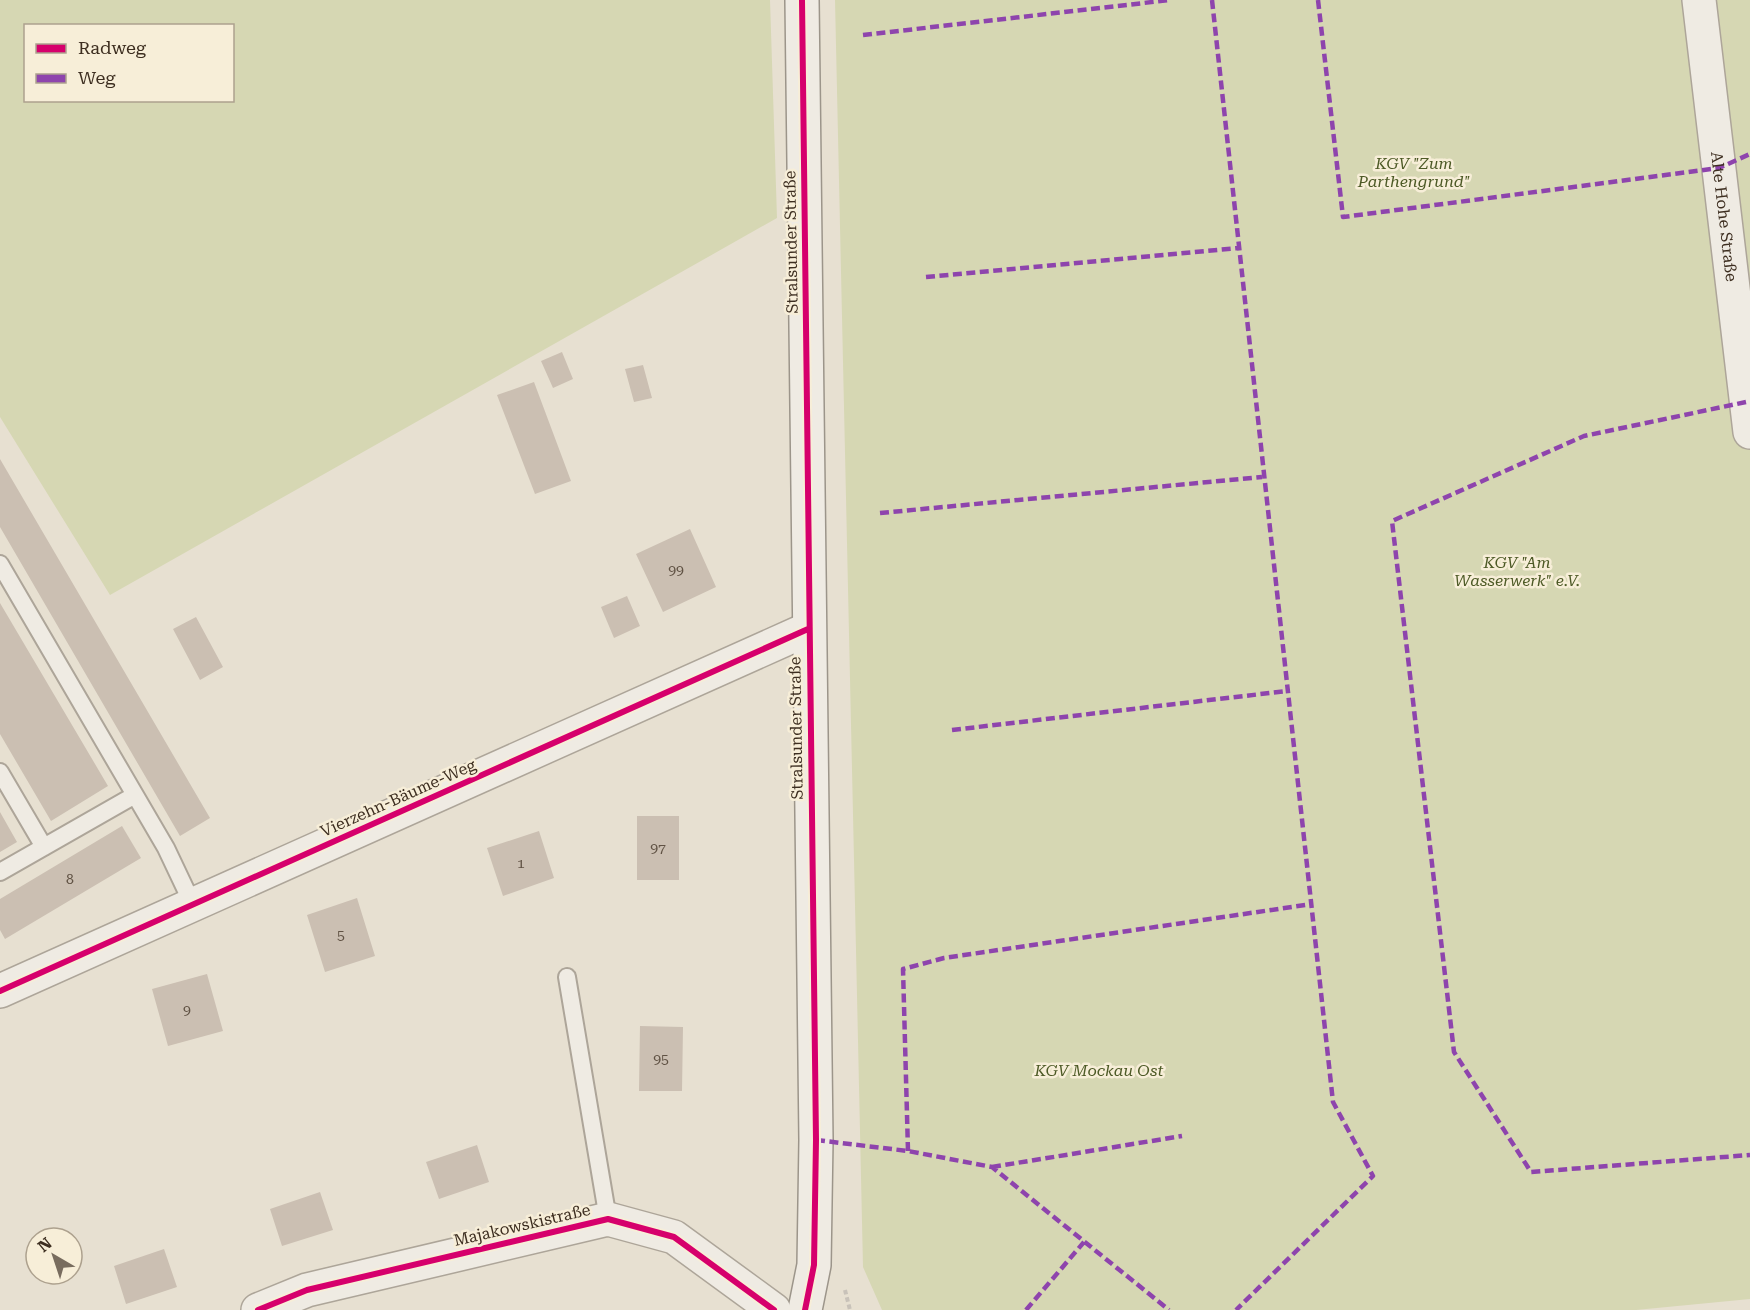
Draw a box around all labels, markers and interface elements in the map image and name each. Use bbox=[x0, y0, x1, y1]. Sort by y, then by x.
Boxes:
legend bbox=[24, 24, 234, 102]
text: Radweg bbox=[78, 37, 147, 58]
text: Weg bbox=[78, 67, 116, 88]
street label: Alte Hohe Straße bbox=[1707, 150, 1742, 283]
park label: KGV "Zum Parthengrund" bbox=[1357, 154, 1470, 191]
street label: Stralsunder Straße bbox=[780, 170, 802, 314]
park label: KGV "Am Wasserwerk" e.V. bbox=[1454, 553, 1580, 590]
house number: 99 bbox=[668, 562, 684, 578]
street label: Stralsunder Straße bbox=[785, 656, 807, 800]
street label: Vierzehn-Bäume-Weg bbox=[317, 755, 479, 841]
house number: 97 bbox=[650, 840, 666, 856]
house number: 1 bbox=[517, 855, 525, 871]
house number: 8 bbox=[66, 871, 74, 887]
house number: 5 bbox=[337, 927, 345, 943]
house number: 9 bbox=[183, 1002, 191, 1018]
house number: 95 bbox=[653, 1051, 669, 1067]
park label: KGV Mockau Ost bbox=[1034, 1061, 1163, 1080]
street label: Majakowskistraße bbox=[452, 1200, 592, 1250]
north arrow bbox=[24, 1226, 84, 1286]
text: N bbox=[34, 1233, 56, 1256]

